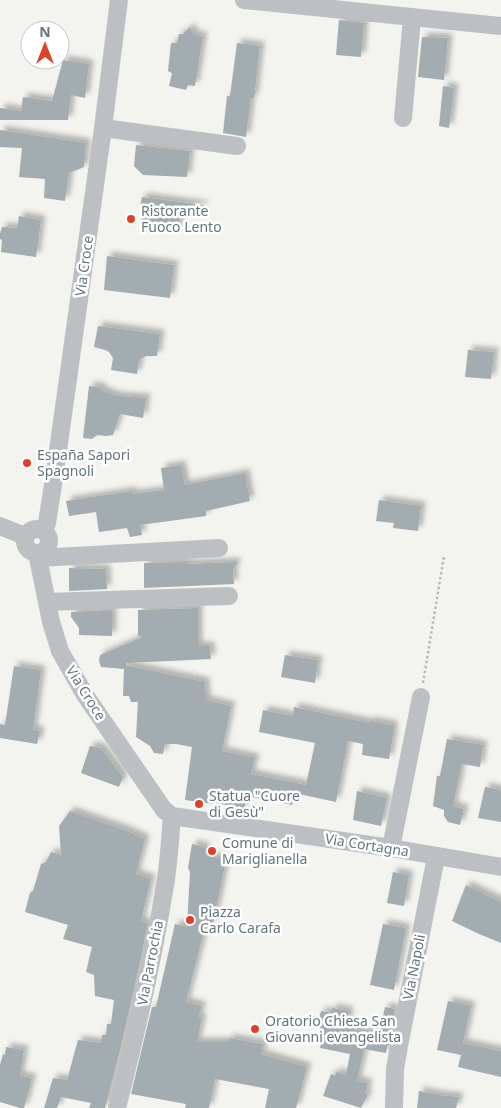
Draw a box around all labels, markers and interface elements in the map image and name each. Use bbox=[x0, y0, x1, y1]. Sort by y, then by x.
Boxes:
north arrow bbox=[20, 20, 70, 70]
text: N bbox=[39, 22, 51, 41]
place label: Ristorante Fuoco Lento bbox=[141, 201, 222, 236]
marker: Ristorante Fuoco Lento bbox=[125, 213, 137, 225]
street label: Via Croce bbox=[70, 234, 97, 297]
place label: España Sapori Spagnoli bbox=[37, 445, 130, 480]
marker: España Sapori Spagnoli bbox=[21, 457, 33, 469]
street label: Via Croce bbox=[62, 662, 111, 724]
place label: Statua "Cuore di Gesù" bbox=[209, 786, 300, 821]
marker: Statua "Cuore di Gesù" bbox=[193, 798, 205, 810]
street label: Via Cortagna bbox=[324, 829, 410, 861]
place label: Comune di Mariglianella bbox=[222, 833, 307, 868]
marker: Comune di Mariglianella bbox=[206, 845, 218, 857]
place label: Piazza Carlo Carafa bbox=[200, 902, 281, 937]
marker: Piazza Carlo Carafa bbox=[184, 914, 196, 926]
street label: Via Parrochia bbox=[132, 919, 167, 1007]
street label: Via Napoli bbox=[398, 933, 429, 1001]
place label: Oratorio Chiesa San Giovanni evangelista bbox=[265, 1011, 401, 1046]
marker: Oratorio Chiesa San Giovanni evangelista bbox=[249, 1023, 261, 1035]

